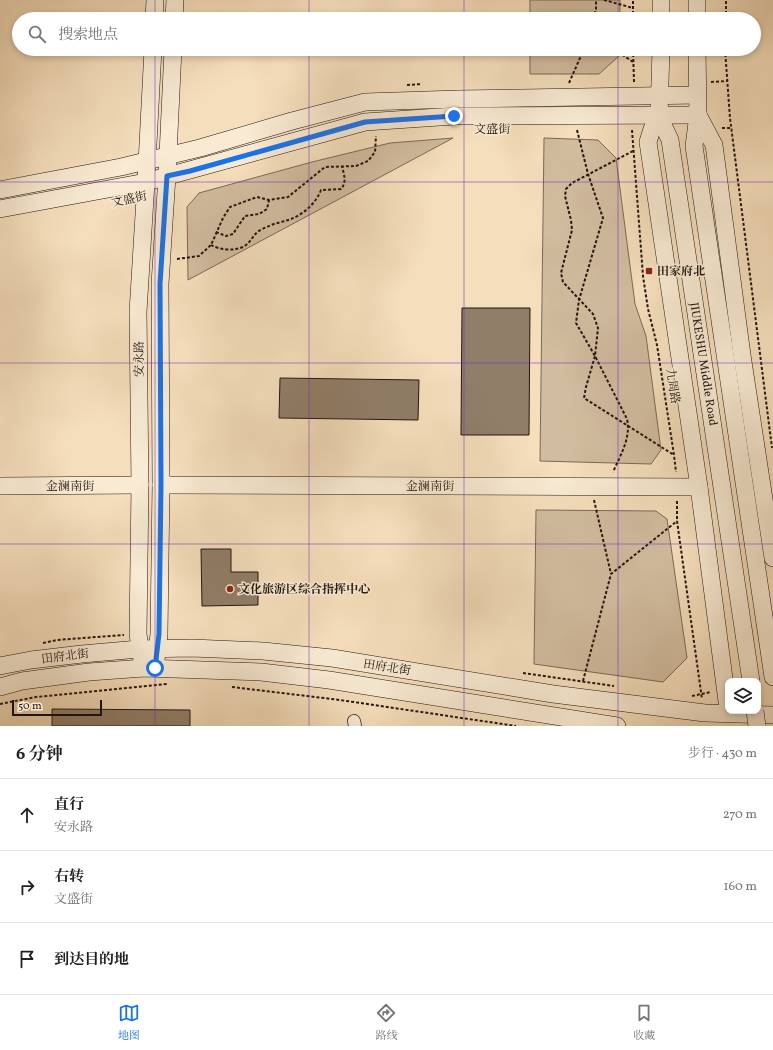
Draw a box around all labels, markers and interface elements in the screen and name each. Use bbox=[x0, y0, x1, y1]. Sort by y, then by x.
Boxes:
search box bbox=[12, 12, 761, 56]
icon: search bbox=[26, 23, 48, 45]
text: 搜索地点 bbox=[58, 25, 118, 46]
route end bbox=[445, 107, 463, 125]
street label: 文盛街 bbox=[474, 122, 511, 138]
street label: 文盛街 bbox=[110, 188, 149, 212]
place label: 田家府北 bbox=[657, 264, 705, 280]
marker: 田家府北 bbox=[644, 266, 654, 276]
street label: JIUKESHU Middle Road bbox=[685, 301, 721, 427]
street label: 安永路 bbox=[132, 341, 148, 377]
street label: 九周路 bbox=[661, 367, 683, 405]
street label: 金澜南街 bbox=[46, 479, 95, 495]
street label: 金澜南街 bbox=[406, 479, 455, 495]
place label: 文化旅游区综合指挥中心 bbox=[238, 582, 370, 598]
marker: 文化旅游区综合指挥中心 bbox=[225, 584, 235, 594]
street label: 田府北街 bbox=[40, 646, 91, 668]
street label: 田府北街 bbox=[362, 656, 413, 680]
route start bbox=[146, 659, 164, 677]
map controls bbox=[725, 678, 761, 714]
button: layers bbox=[725, 678, 761, 714]
scale bar bbox=[12, 698, 102, 717]
text: 50 m bbox=[18, 699, 42, 714]
text: 6 分钟 bbox=[16, 743, 63, 766]
text: 步行 · 430 m bbox=[688, 745, 757, 763]
text: 直行 bbox=[54, 795, 84, 816]
icon: ahead bbox=[16, 804, 38, 826]
text: 270 m bbox=[723, 806, 757, 824]
text: 安永路 bbox=[54, 819, 93, 837]
text: 右转 bbox=[54, 867, 84, 888]
icon: right bbox=[16, 876, 38, 898]
text: 160 m bbox=[723, 878, 757, 896]
text: 文盛街 bbox=[54, 891, 93, 909]
icon: arrive bbox=[16, 948, 38, 970]
text: 到达目的地 bbox=[54, 950, 129, 971]
tab: 地图 bbox=[118, 1002, 140, 1044]
tab: 路线 bbox=[375, 1002, 397, 1044]
tab: 收藏 bbox=[633, 1002, 655, 1044]

